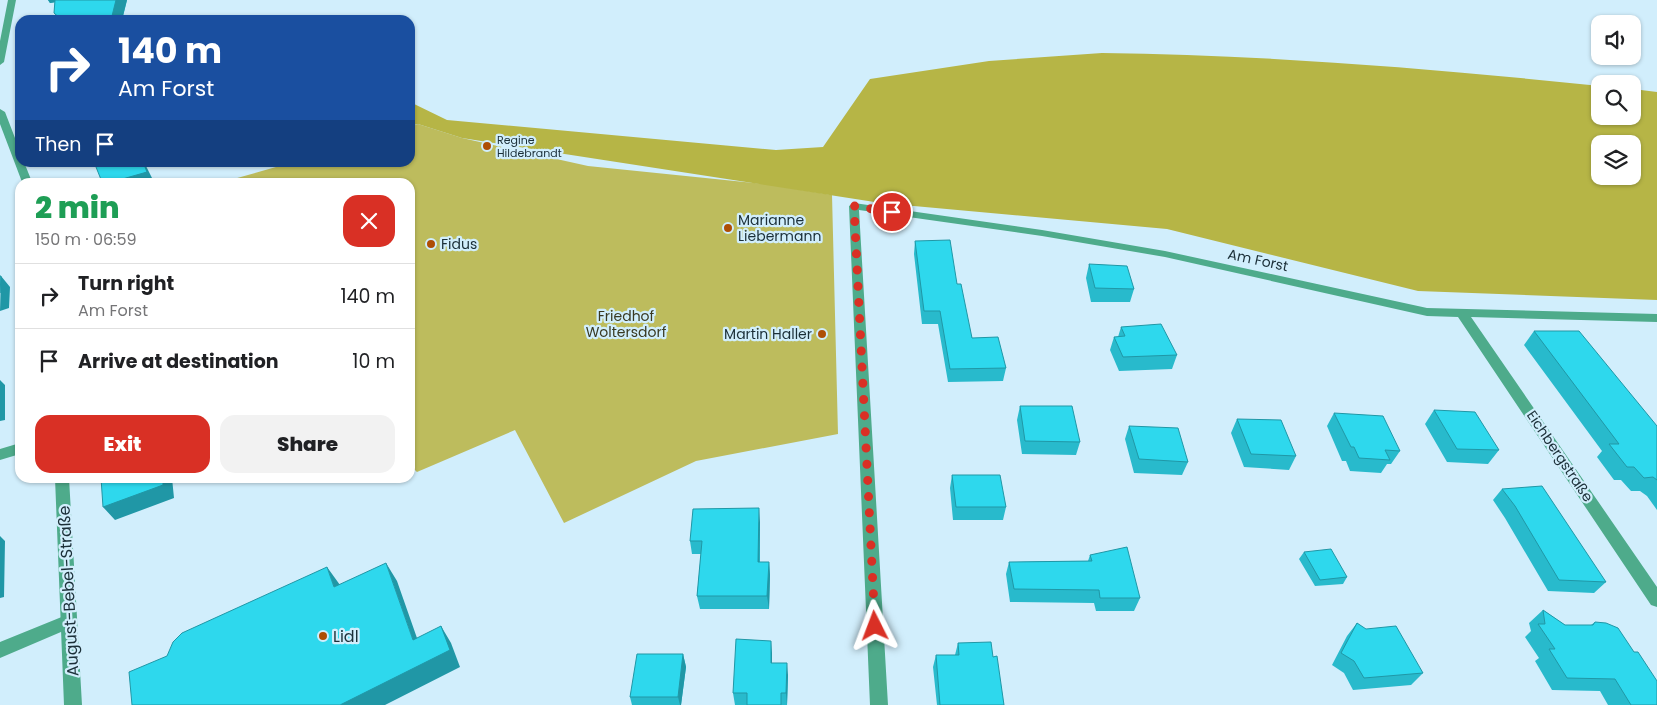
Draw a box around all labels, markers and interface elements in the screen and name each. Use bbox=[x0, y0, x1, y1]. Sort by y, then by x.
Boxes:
map controls bbox=[1591, 15, 1641, 185]
button: sound bbox=[1591, 15, 1641, 65]
text: 140 m bbox=[118, 26, 222, 75]
icon: right bbox=[35, 35, 100, 100]
text: Am Forst bbox=[118, 73, 214, 104]
button: search bbox=[1591, 75, 1641, 125]
icon: arrive bbox=[91, 130, 119, 158]
text: Then bbox=[35, 131, 81, 158]
place label: Regine Hildebrandt bbox=[497, 132, 562, 161]
button: layers bbox=[1591, 135, 1641, 185]
marker: Regine Hildebrandt bbox=[481, 140, 493, 152]
text: 2 min bbox=[35, 186, 120, 229]
pin bbox=[871, 191, 913, 233]
button: close bbox=[343, 195, 395, 247]
icon: arrive bbox=[878, 198, 906, 226]
place label: Marianne Liebermann bbox=[738, 210, 821, 246]
marker: Marianne Liebermann bbox=[722, 222, 734, 234]
text: 150 m · 06:59 bbox=[35, 228, 137, 251]
place label: Fidus bbox=[441, 234, 477, 254]
marker: Fidus bbox=[425, 238, 437, 250]
street label: Am Forst bbox=[1226, 244, 1290, 276]
text: Turn right bbox=[78, 270, 174, 297]
icon: right bbox=[35, 282, 63, 310]
text: 140 m bbox=[340, 283, 395, 310]
text: Am Forst bbox=[78, 299, 148, 322]
park label: Friedhof Woltersdorf bbox=[586, 306, 667, 342]
place label: Martin Haller bbox=[724, 324, 812, 344]
marker: Martin Haller bbox=[816, 328, 828, 340]
icon: arrive bbox=[35, 347, 63, 375]
text: Arrive at destination bbox=[78, 348, 279, 375]
text: 10 m bbox=[352, 348, 395, 375]
street label: Eichbergstraße bbox=[1522, 406, 1598, 506]
button: Exit bbox=[35, 415, 210, 473]
button: Share bbox=[220, 415, 395, 473]
street label: August-Bebel-Straße bbox=[53, 505, 84, 677]
position arrow bbox=[848, 599, 900, 651]
place label: Lidl bbox=[333, 625, 359, 648]
marker: Lidl bbox=[317, 630, 329, 642]

